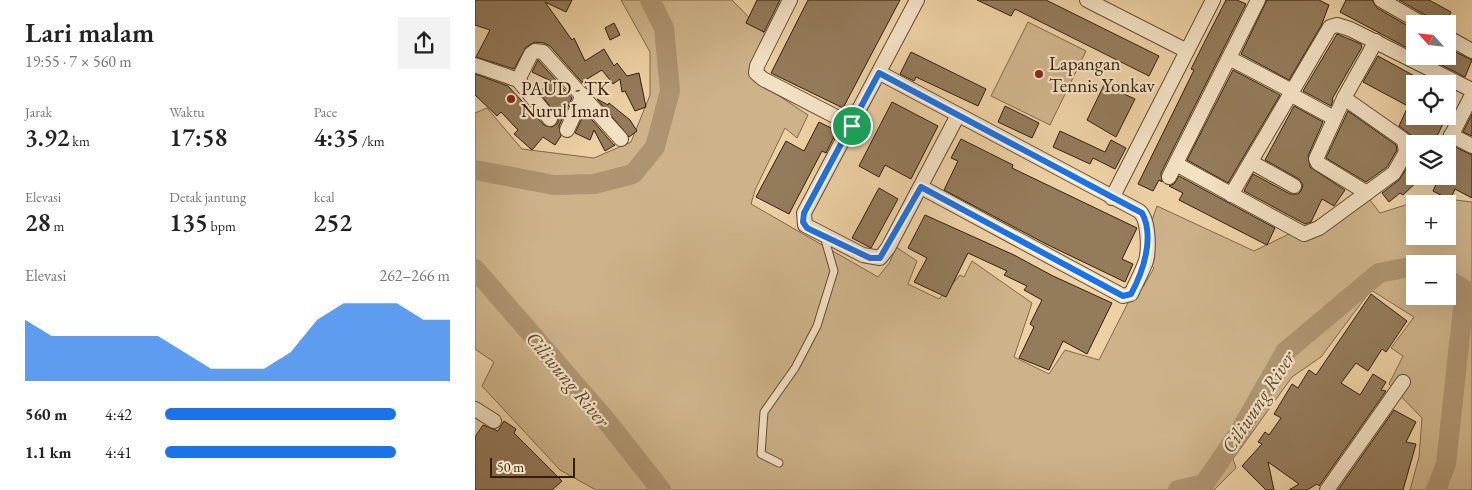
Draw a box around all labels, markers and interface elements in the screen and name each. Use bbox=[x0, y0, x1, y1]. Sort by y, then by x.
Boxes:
text: Lari malam bbox=[25, 14, 154, 50]
north arrow bbox=[1406, 15, 1456, 65]
map controls bbox=[1406, 15, 1456, 305]
button: share bbox=[398, 17, 450, 69]
text: 19:55 · 7 × 560 m bbox=[25, 51, 132, 72]
place label: Lapangan Tennis Yonkav bbox=[1049, 51, 1155, 98]
marker: Lapangan Tennis Yonkav bbox=[1033, 68, 1045, 80]
button: locate bbox=[1406, 75, 1456, 125]
place label: PAUD - TK Nurul Iman bbox=[521, 76, 611, 123]
marker: PAUD - TK Nurul Iman bbox=[505, 93, 517, 105]
text: Jarak bbox=[25, 103, 52, 121]
text: Waktu bbox=[169, 103, 205, 121]
text: Pace bbox=[314, 103, 337, 121]
pin bbox=[831, 105, 873, 147]
icon: arrive bbox=[838, 112, 866, 140]
text: 3.92 bbox=[25, 121, 70, 153]
text: 17:58 bbox=[169, 121, 227, 153]
text: 4:35 bbox=[314, 121, 359, 153]
text: km bbox=[70, 132, 90, 150]
text: /km bbox=[359, 132, 385, 150]
button: layers bbox=[1406, 135, 1456, 185]
text: Elevasi bbox=[25, 188, 61, 206]
text: Detak jantung bbox=[169, 188, 246, 206]
text: kcal bbox=[314, 188, 335, 206]
button: + bbox=[1406, 195, 1456, 245]
text: 28 bbox=[25, 206, 51, 238]
text: 135 bbox=[169, 206, 208, 238]
text: 252 bbox=[314, 206, 352, 238]
text: m bbox=[51, 217, 64, 235]
text: bpm bbox=[208, 217, 236, 235]
button: − bbox=[1406, 255, 1456, 305]
text: Elevasi bbox=[25, 265, 66, 286]
text: 262–266 m bbox=[379, 265, 450, 286]
water label: Ciliwung River bbox=[520, 326, 616, 433]
water label: Ciliwung River bbox=[1215, 345, 1302, 458]
text: 560 m bbox=[25, 404, 67, 425]
text: 4:42 bbox=[105, 404, 132, 425]
text: 1.1 km bbox=[25, 442, 71, 463]
text: 4:41 bbox=[105, 442, 132, 463]
scale bar bbox=[490, 455, 575, 478]
text: 50 m bbox=[497, 458, 524, 476]

